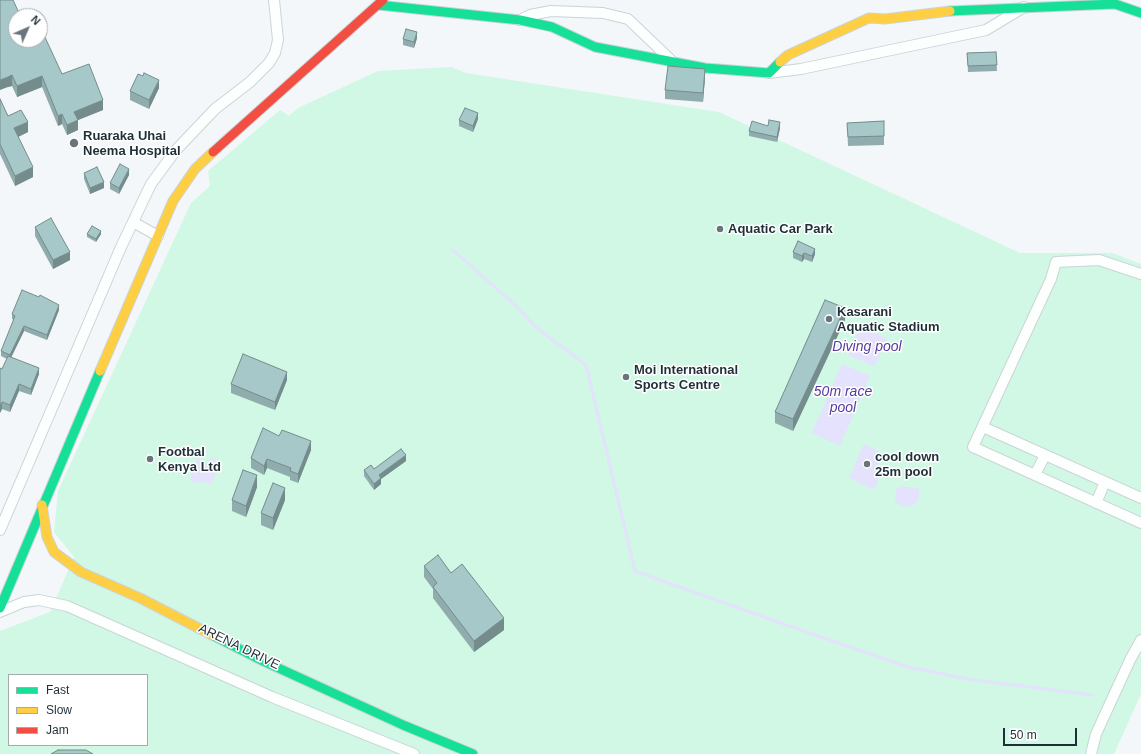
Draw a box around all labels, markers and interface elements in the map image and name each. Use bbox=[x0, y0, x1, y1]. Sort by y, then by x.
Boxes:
north arrow bbox=[8, 8, 48, 48]
text: N bbox=[29, 13, 43, 27]
place label: Ruaraka Uhai Neema Hospital bbox=[83, 128, 181, 159]
marker: Ruaraka Uhai Neema Hospital bbox=[68, 137, 80, 149]
place label: Aquatic Car Park bbox=[728, 221, 833, 237]
marker: Aquatic Car Park bbox=[715, 224, 725, 234]
place label: Kasarani Aquatic Stadium bbox=[837, 304, 940, 335]
marker: Kasarani Aquatic Stadium bbox=[824, 314, 834, 324]
water label: Diving pool bbox=[832, 339, 902, 355]
place label: Moi International Sports Centre bbox=[634, 362, 738, 393]
marker: Moi International Sports Centre bbox=[621, 372, 631, 382]
water label: 50m race pool bbox=[814, 384, 872, 416]
place label: Footbal Kenya Ltd bbox=[158, 444, 221, 475]
place label: cool down 25m pool bbox=[875, 449, 939, 480]
marker: Footbal Kenya Ltd bbox=[145, 454, 155, 464]
marker: cool down 25m pool bbox=[862, 459, 872, 469]
street label: ARENA DRIVE bbox=[196, 621, 282, 673]
legend bbox=[8, 674, 148, 746]
text: Fast bbox=[46, 683, 69, 697]
text: Slow bbox=[46, 703, 72, 717]
scale bar bbox=[1005, 720, 1079, 746]
text: Jam bbox=[46, 723, 69, 737]
text: 50 m bbox=[1010, 728, 1037, 742]

